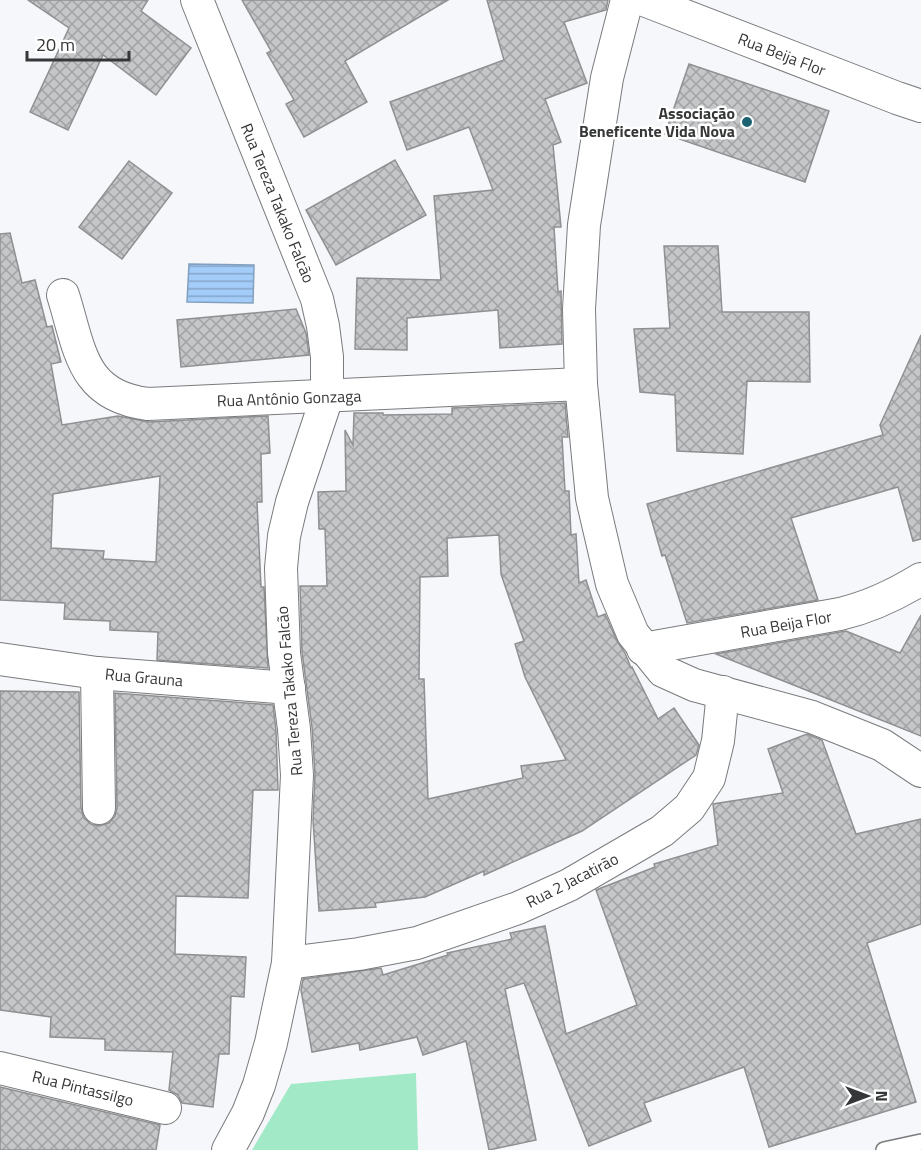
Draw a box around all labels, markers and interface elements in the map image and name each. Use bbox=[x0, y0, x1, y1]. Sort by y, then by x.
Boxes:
scale bar bbox=[27, 24, 129, 62]
street label: Rua Beija Flor bbox=[735, 26, 830, 82]
text: 20 m bbox=[36, 31, 75, 58]
place label: Associação Beneficente Vida Nova bbox=[579, 101, 735, 143]
marker: Associação Beneficente Vida Nova bbox=[740, 115, 754, 129]
street label: Rua Tereza Takako Falcão bbox=[235, 120, 321, 286]
street label: Rua Antônio Gonzaga bbox=[216, 383, 362, 413]
street label: Rua Beija Flor bbox=[738, 604, 834, 644]
street label: Rua Tereza Takako Falcão bbox=[270, 605, 308, 777]
street label: Rua Grauna bbox=[104, 662, 184, 692]
street label: Rua 2 Jacatirão bbox=[522, 846, 622, 914]
street label: Rua Pintassilgo bbox=[30, 1064, 136, 1112]
north arrow bbox=[837, 1066, 897, 1126]
text: N bbox=[870, 1090, 894, 1102]

